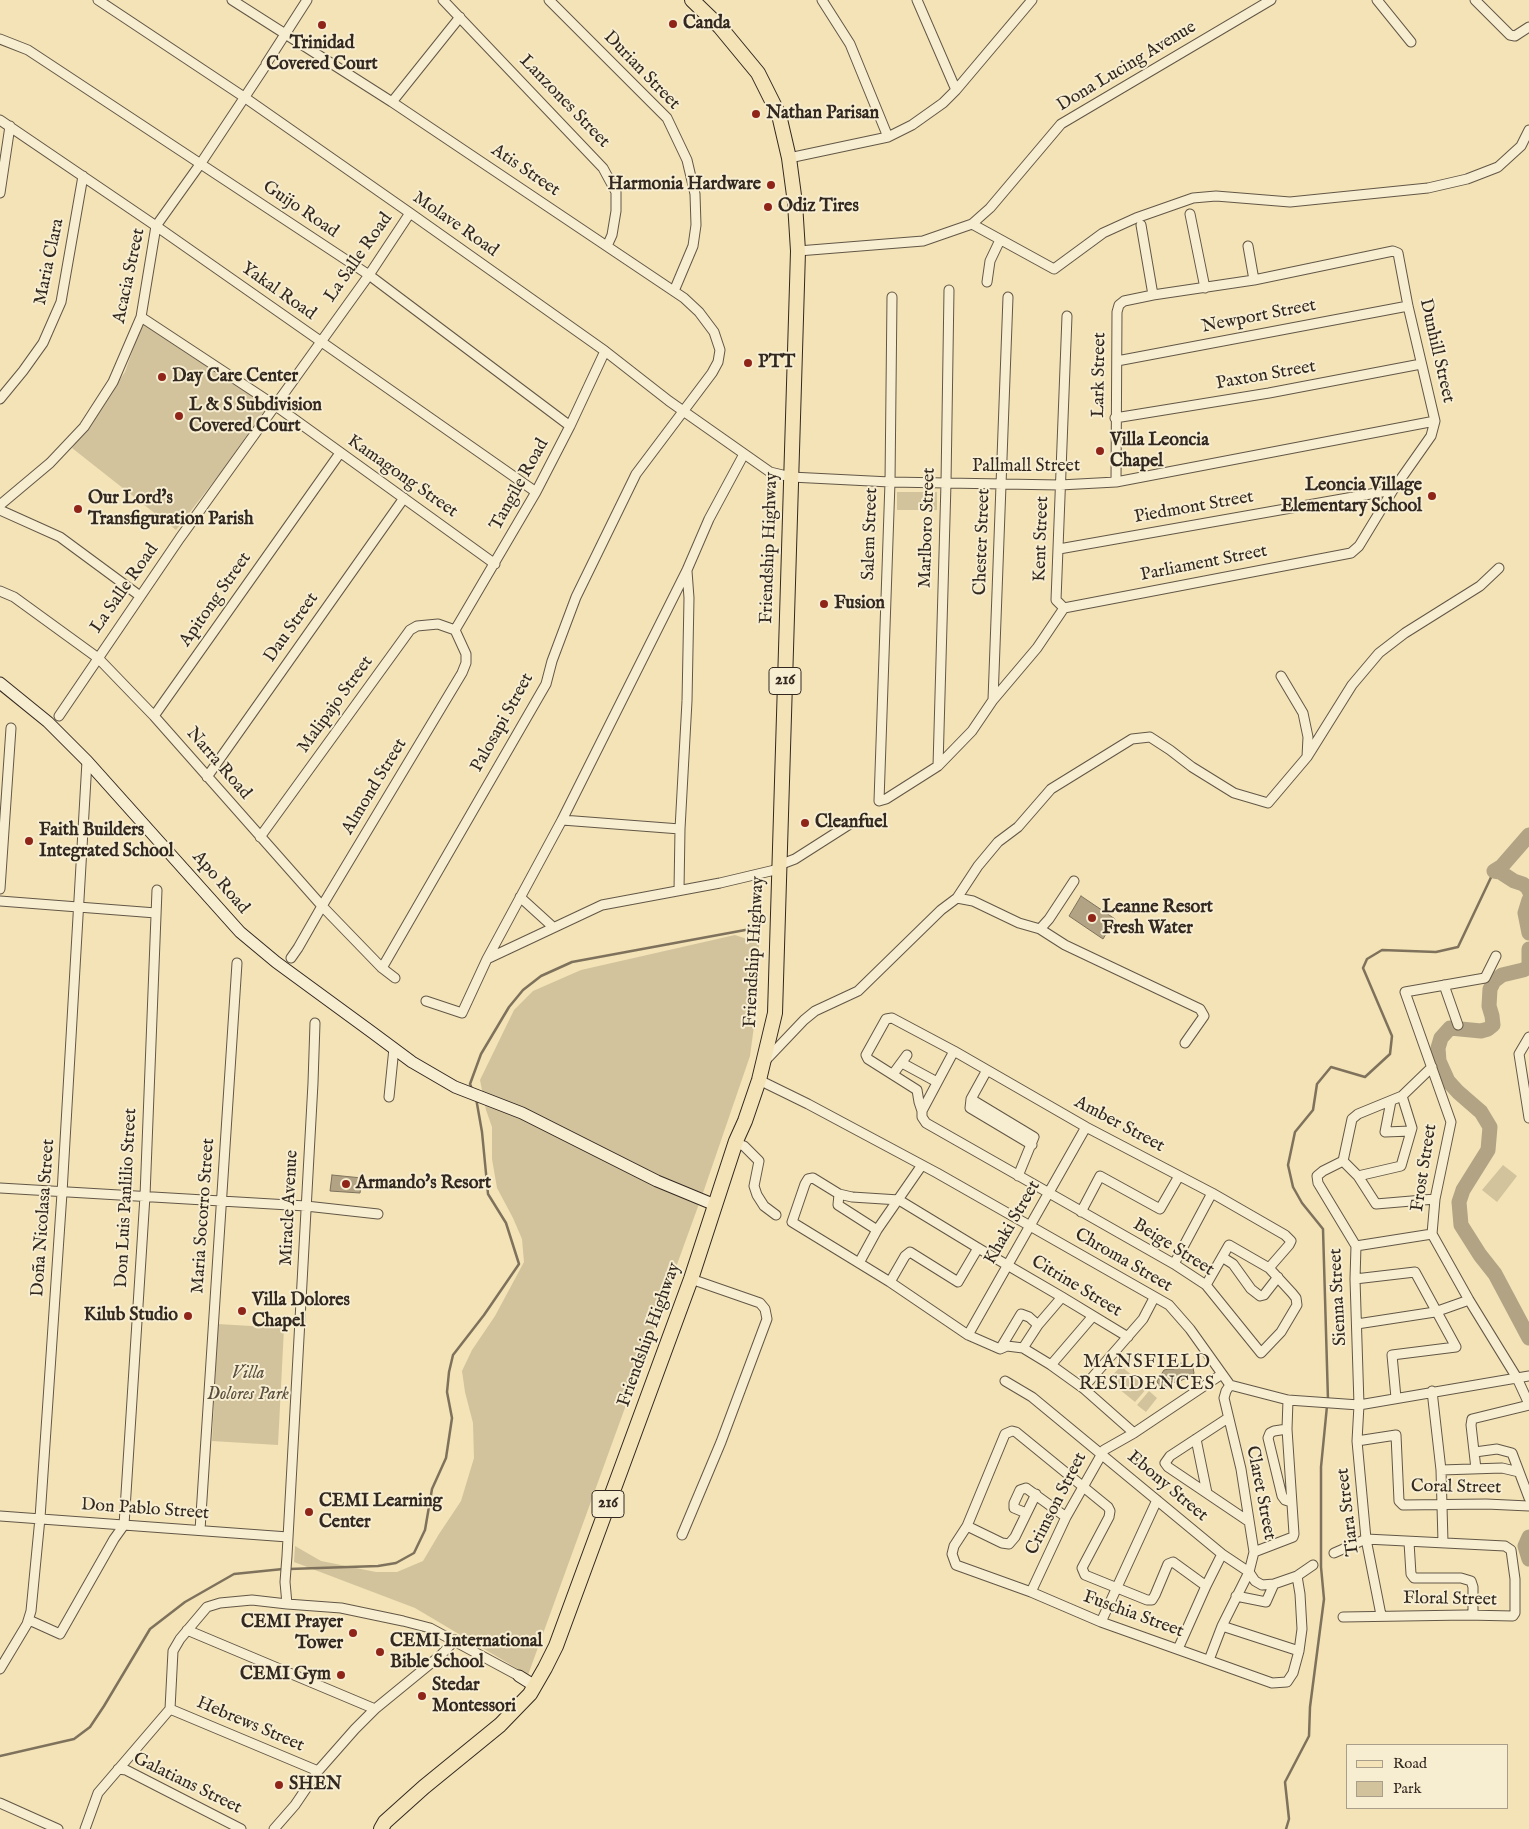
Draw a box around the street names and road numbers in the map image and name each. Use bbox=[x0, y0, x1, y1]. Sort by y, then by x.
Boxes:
street label: Dona Lucing Avenue bbox=[1054, 17, 1200, 117]
street label: Durian Street bbox=[598, 27, 684, 115]
street label: Lanzones Street bbox=[514, 51, 614, 153]
street label: Atis Street bbox=[487, 140, 563, 202]
street label: Guijo Road bbox=[258, 177, 342, 243]
street label: Molave Road bbox=[408, 188, 502, 262]
street label: La Salle Road bbox=[320, 209, 398, 307]
street label: Maria Clara bbox=[30, 217, 70, 307]
street label: Acacia Street bbox=[109, 226, 151, 326]
street label: Yakal Road bbox=[236, 258, 320, 326]
street label: Newport Street bbox=[1200, 295, 1318, 339]
street label: Dunhill Street bbox=[1414, 297, 1458, 405]
street label: Lark Street bbox=[1088, 332, 1112, 418]
street label: Paxton Street bbox=[1214, 357, 1318, 395]
street label: Kamagong Street bbox=[343, 431, 461, 523]
street label: Tangile Road bbox=[486, 435, 554, 535]
street label: Pallmall Street bbox=[972, 456, 1080, 478]
street label: Marlboro Street bbox=[915, 467, 941, 589]
street label: Friendship Highway bbox=[757, 472, 783, 624]
street label: Salem Street bbox=[859, 487, 883, 581]
street label: Piedmont Street bbox=[1133, 487, 1255, 529]
street label: Chester Street bbox=[970, 488, 996, 596]
street label: Kent Street bbox=[1030, 496, 1054, 582]
street label: La Salle Road bbox=[86, 540, 164, 638]
street label: Parliament Street bbox=[1139, 541, 1269, 587]
street label: Apitong Street bbox=[175, 549, 257, 651]
street label: Dau Street bbox=[260, 589, 324, 667]
street label: Malipajo Street bbox=[294, 652, 378, 758]
road number: 216 bbox=[769, 668, 801, 694]
street label: Palosapi Street bbox=[467, 670, 539, 776]
street label: Narra Road bbox=[181, 724, 255, 804]
street label: Almond Street bbox=[338, 735, 412, 839]
street label: Apo Road bbox=[187, 847, 253, 919]
street label: Friendship Highway bbox=[740, 876, 770, 1028]
street label: Amber Street bbox=[1070, 1092, 1168, 1158]
street label: Don Luis Panlilio Street bbox=[111, 1107, 143, 1289]
street label: Frost Street bbox=[1407, 1123, 1443, 1213]
street label: Doña Nicolasa Street bbox=[28, 1138, 60, 1298]
street label: Maria Socorro Street bbox=[188, 1138, 220, 1294]
street label: Miracle Avenue bbox=[276, 1150, 304, 1266]
street label: Khaki Street bbox=[980, 1177, 1046, 1269]
street label: Beige Street bbox=[1128, 1215, 1218, 1281]
street label: Chroma Street bbox=[1070, 1224, 1176, 1298]
street label: Sienna Street bbox=[1326, 1248, 1352, 1346]
street label: Citrine Street bbox=[1027, 1252, 1125, 1322]
street label: Friendship Highway bbox=[614, 1260, 686, 1410]
street label: Claret Street bbox=[1240, 1444, 1280, 1542]
street label: Ebony Street bbox=[1122, 1447, 1212, 1527]
street label: Crimson Street bbox=[1022, 1449, 1092, 1559]
street label: Tiara Street bbox=[1333, 1467, 1365, 1557]
street label: Coral Street bbox=[1411, 1476, 1501, 1500]
road number: 216 bbox=[592, 1490, 624, 1518]
street label: Don Pablo Street bbox=[80, 1495, 210, 1525]
street label: Fuschia Street bbox=[1080, 1587, 1186, 1643]
street label: Floral Street bbox=[1403, 1588, 1497, 1612]
street label: Hebrews Street bbox=[193, 1693, 307, 1757]
street label: Galatians Street bbox=[129, 1748, 245, 1820]

